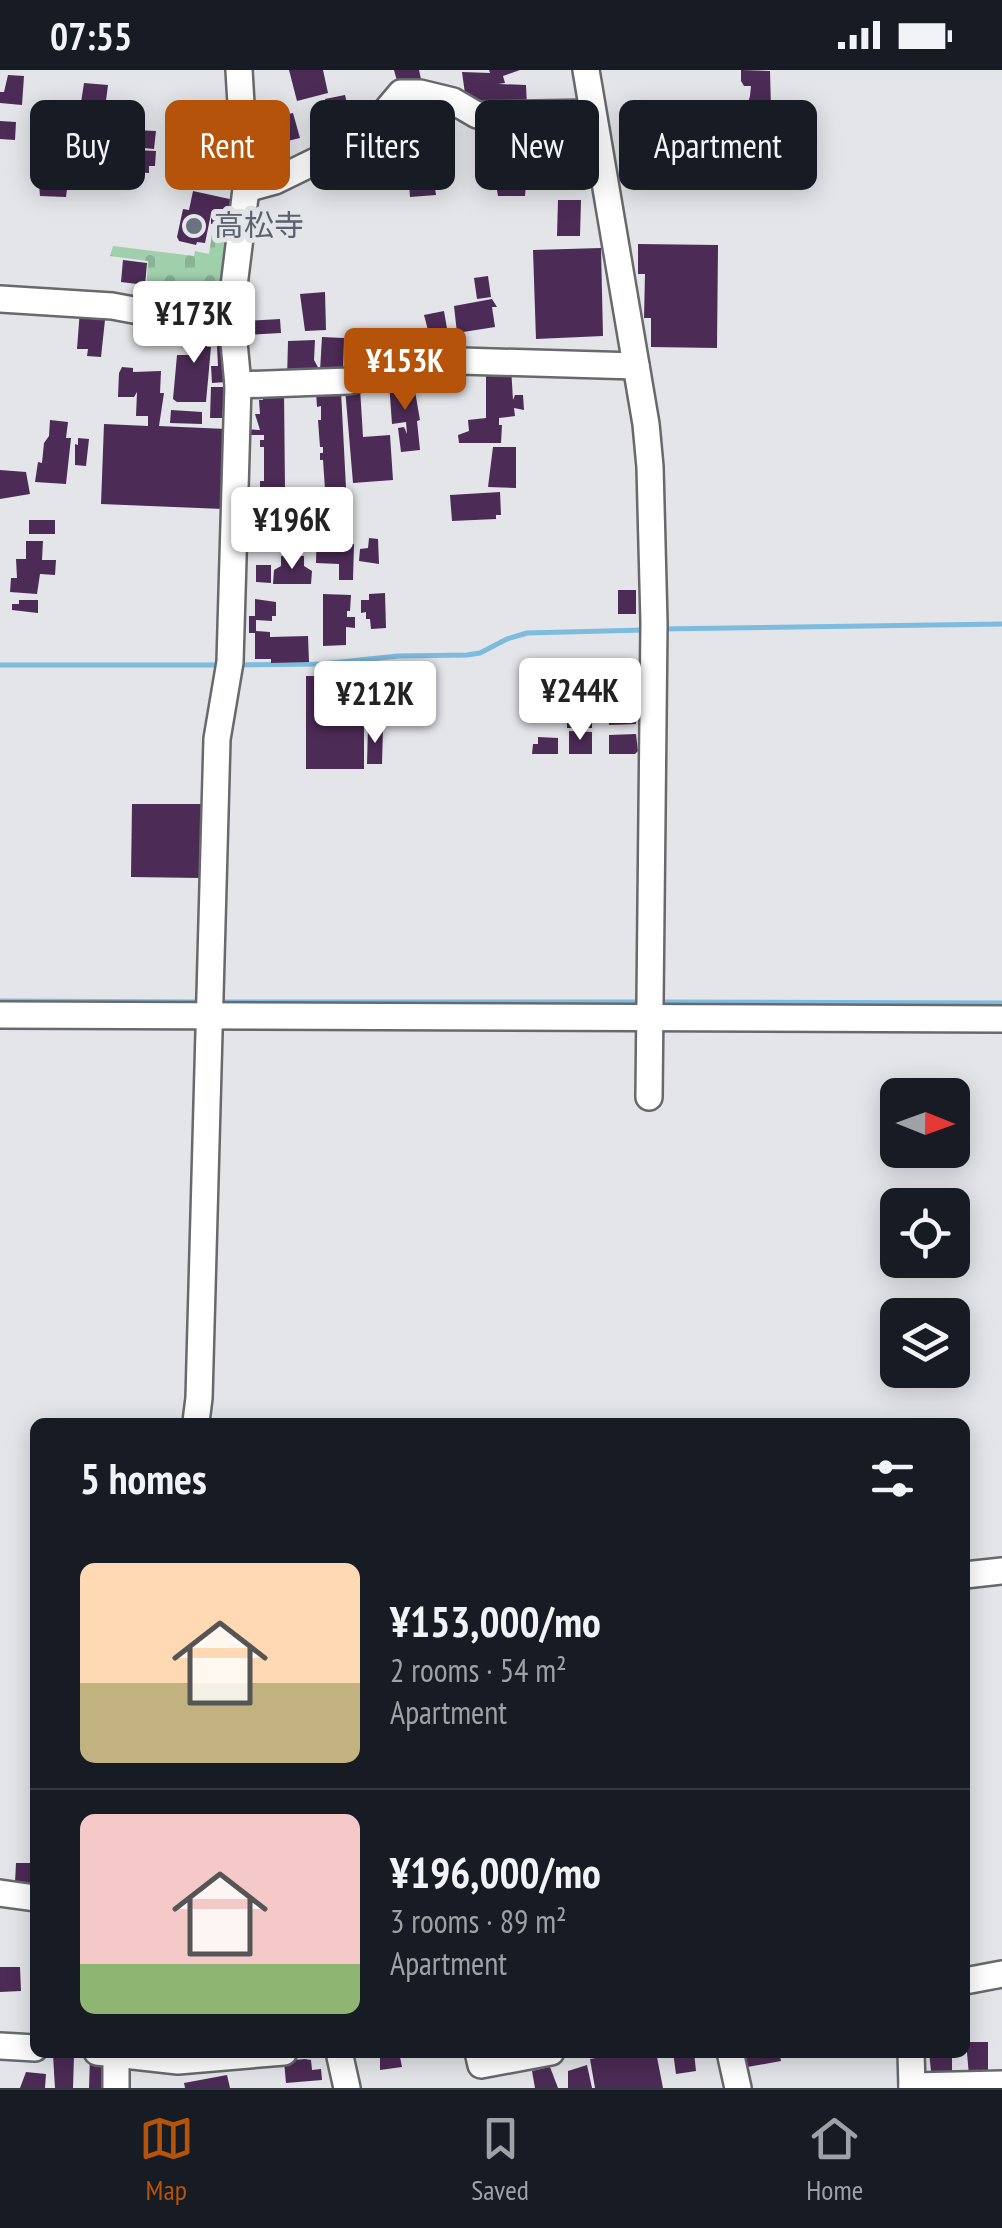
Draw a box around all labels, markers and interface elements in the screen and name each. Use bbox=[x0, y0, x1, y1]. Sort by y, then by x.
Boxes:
text: 07:55 bbox=[50, 11, 132, 60]
chip: Buy bbox=[30, 100, 145, 190]
chip: Rent bbox=[165, 100, 290, 190]
chip: Filters bbox=[310, 100, 455, 190]
chip: New bbox=[475, 100, 599, 190]
chip: Apartment bbox=[619, 100, 817, 190]
place label: 高松寺 bbox=[214, 205, 304, 244]
marker: 高松寺 bbox=[183, 215, 205, 237]
pin: ¥173K bbox=[124, 281, 264, 366]
text: ¥173K bbox=[155, 292, 233, 334]
pin: ¥153K bbox=[335, 328, 475, 413]
text: ¥153K bbox=[366, 339, 444, 381]
pin: ¥196K bbox=[222, 487, 362, 572]
text: ¥196K bbox=[253, 498, 331, 540]
pin: ¥244K bbox=[510, 658, 650, 743]
pin: ¥212K bbox=[305, 661, 445, 746]
text: ¥244K bbox=[541, 669, 619, 711]
text: ¥212K bbox=[336, 672, 414, 714]
north arrow bbox=[880, 1078, 970, 1168]
map controls bbox=[880, 1078, 970, 1388]
button: locate bbox=[880, 1188, 970, 1278]
button: layers bbox=[880, 1298, 970, 1388]
text: 5 homes bbox=[80, 1451, 207, 1506]
icon: filters bbox=[865, 1451, 920, 1506]
text: ¥153,000/mo bbox=[390, 1594, 601, 1649]
icon: home bbox=[160, 1603, 280, 1723]
text: 2 rooms · 54 m² bbox=[390, 1649, 567, 1691]
text: Apartment bbox=[390, 1691, 507, 1733]
text: ¥196,000/mo bbox=[390, 1845, 601, 1900]
icon: home bbox=[160, 1854, 280, 1974]
text: 3 rooms · 89 m² bbox=[390, 1900, 567, 1942]
text: Apartment bbox=[390, 1942, 507, 1984]
tab: Map bbox=[139, 2111, 194, 2208]
tab: Saved bbox=[471, 2111, 529, 2208]
tab: Home bbox=[806, 2111, 863, 2208]

